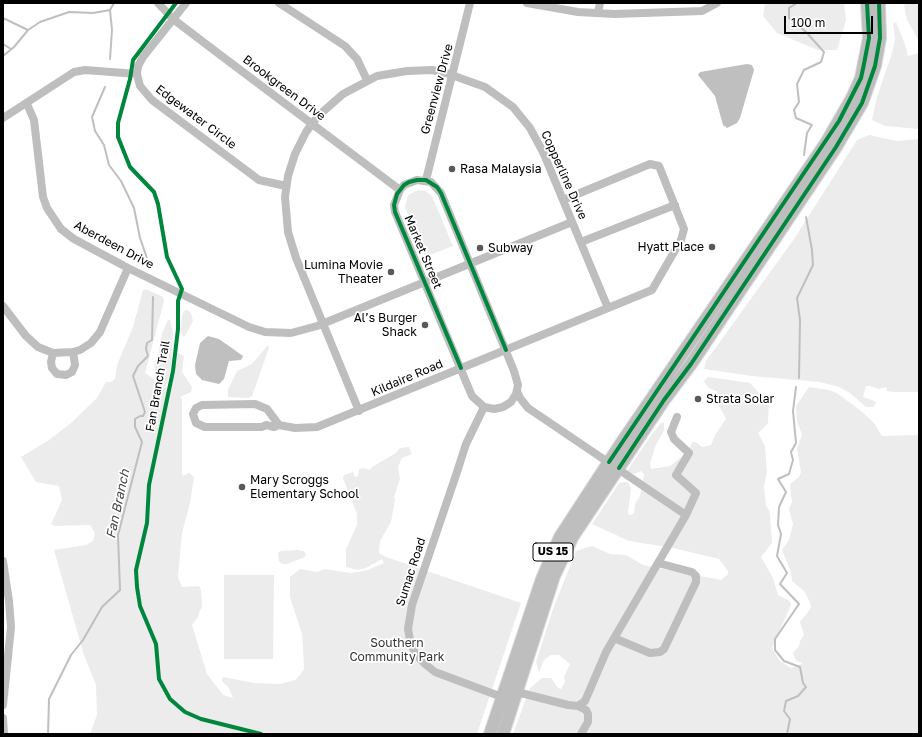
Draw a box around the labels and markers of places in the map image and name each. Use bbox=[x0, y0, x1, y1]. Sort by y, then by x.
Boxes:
place label: Rasa Malaysia bbox=[460, 162, 542, 176]
marker: Rasa Malaysia bbox=[447, 164, 457, 174]
place label: Hyatt Place bbox=[637, 240, 704, 254]
place label: Subway bbox=[488, 241, 533, 255]
marker: Hyatt Place bbox=[707, 242, 717, 252]
marker: Subway bbox=[475, 243, 485, 253]
place label: Lumina Movie Theater bbox=[304, 258, 383, 286]
marker: Lumina Movie Theater bbox=[386, 267, 396, 277]
place label: Al’s Burger Shack bbox=[354, 311, 417, 339]
marker: Al’s Burger Shack bbox=[420, 320, 430, 330]
place label: Strata Solar bbox=[706, 392, 774, 406]
marker: Strata Solar bbox=[693, 394, 703, 404]
place label: Mary Scroggs Elementary School bbox=[250, 473, 359, 501]
marker: Mary Scroggs Elementary School bbox=[237, 482, 247, 492]

